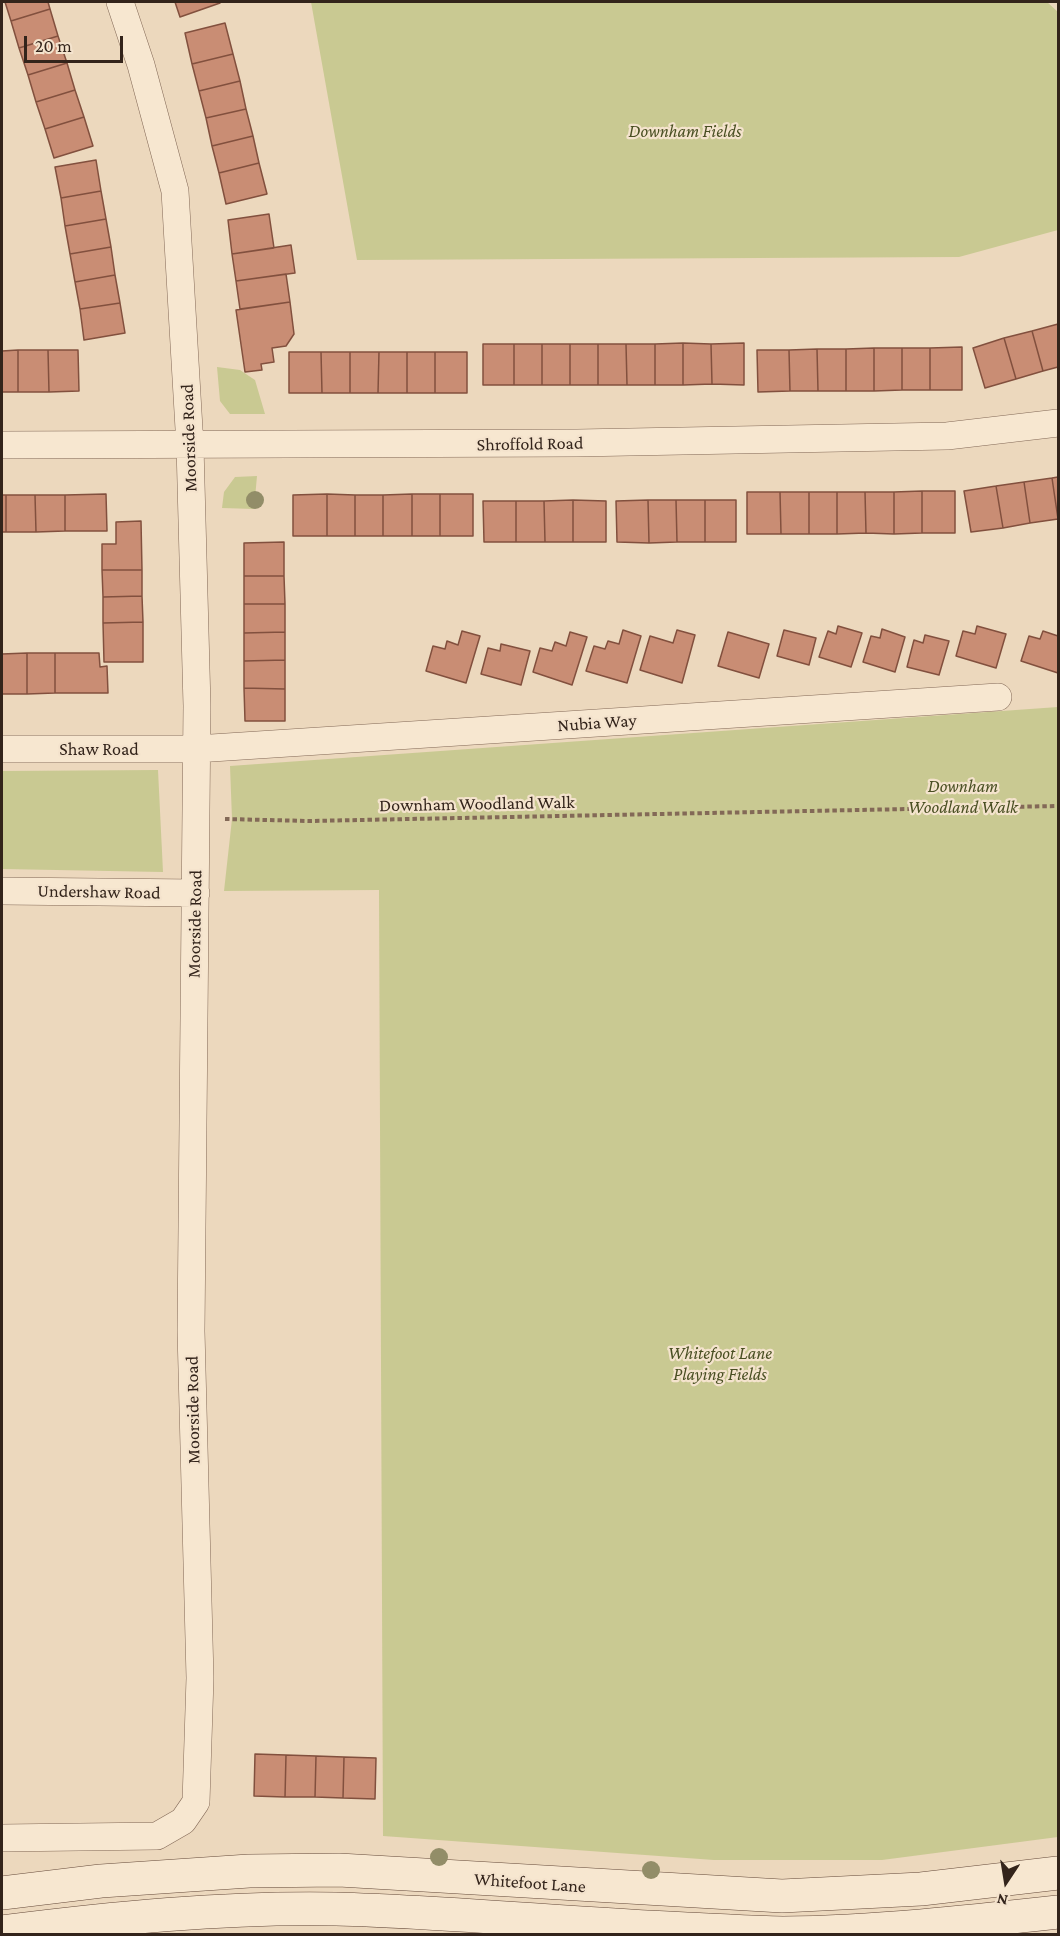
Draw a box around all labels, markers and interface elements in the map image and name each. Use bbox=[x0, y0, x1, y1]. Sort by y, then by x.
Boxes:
scale bar bbox=[27, 24, 126, 62]
text: 20 m bbox=[35, 36, 72, 56]
park label: Downham Fields bbox=[629, 120, 741, 142]
street label: Moorside Road bbox=[176, 384, 202, 492]
street label: Shroffold Road bbox=[477, 432, 583, 456]
street label: Nubia Way bbox=[557, 709, 637, 737]
street label: Shaw Road bbox=[59, 738, 139, 760]
park label: Downham Woodland Walk bbox=[908, 775, 1018, 818]
street label: Downham Woodland Walk bbox=[379, 791, 575, 817]
street label: Moorside Road bbox=[183, 870, 207, 978]
street label: Undershaw Road bbox=[37, 880, 161, 904]
park label: Whitefoot Lane Playing Fields bbox=[668, 1342, 772, 1384]
street label: Moorside Road bbox=[181, 1356, 205, 1464]
north arrow bbox=[976, 1852, 1036, 1912]
street label: Whitefoot Lane bbox=[473, 1868, 587, 1898]
text: N bbox=[995, 1891, 1009, 1910]

